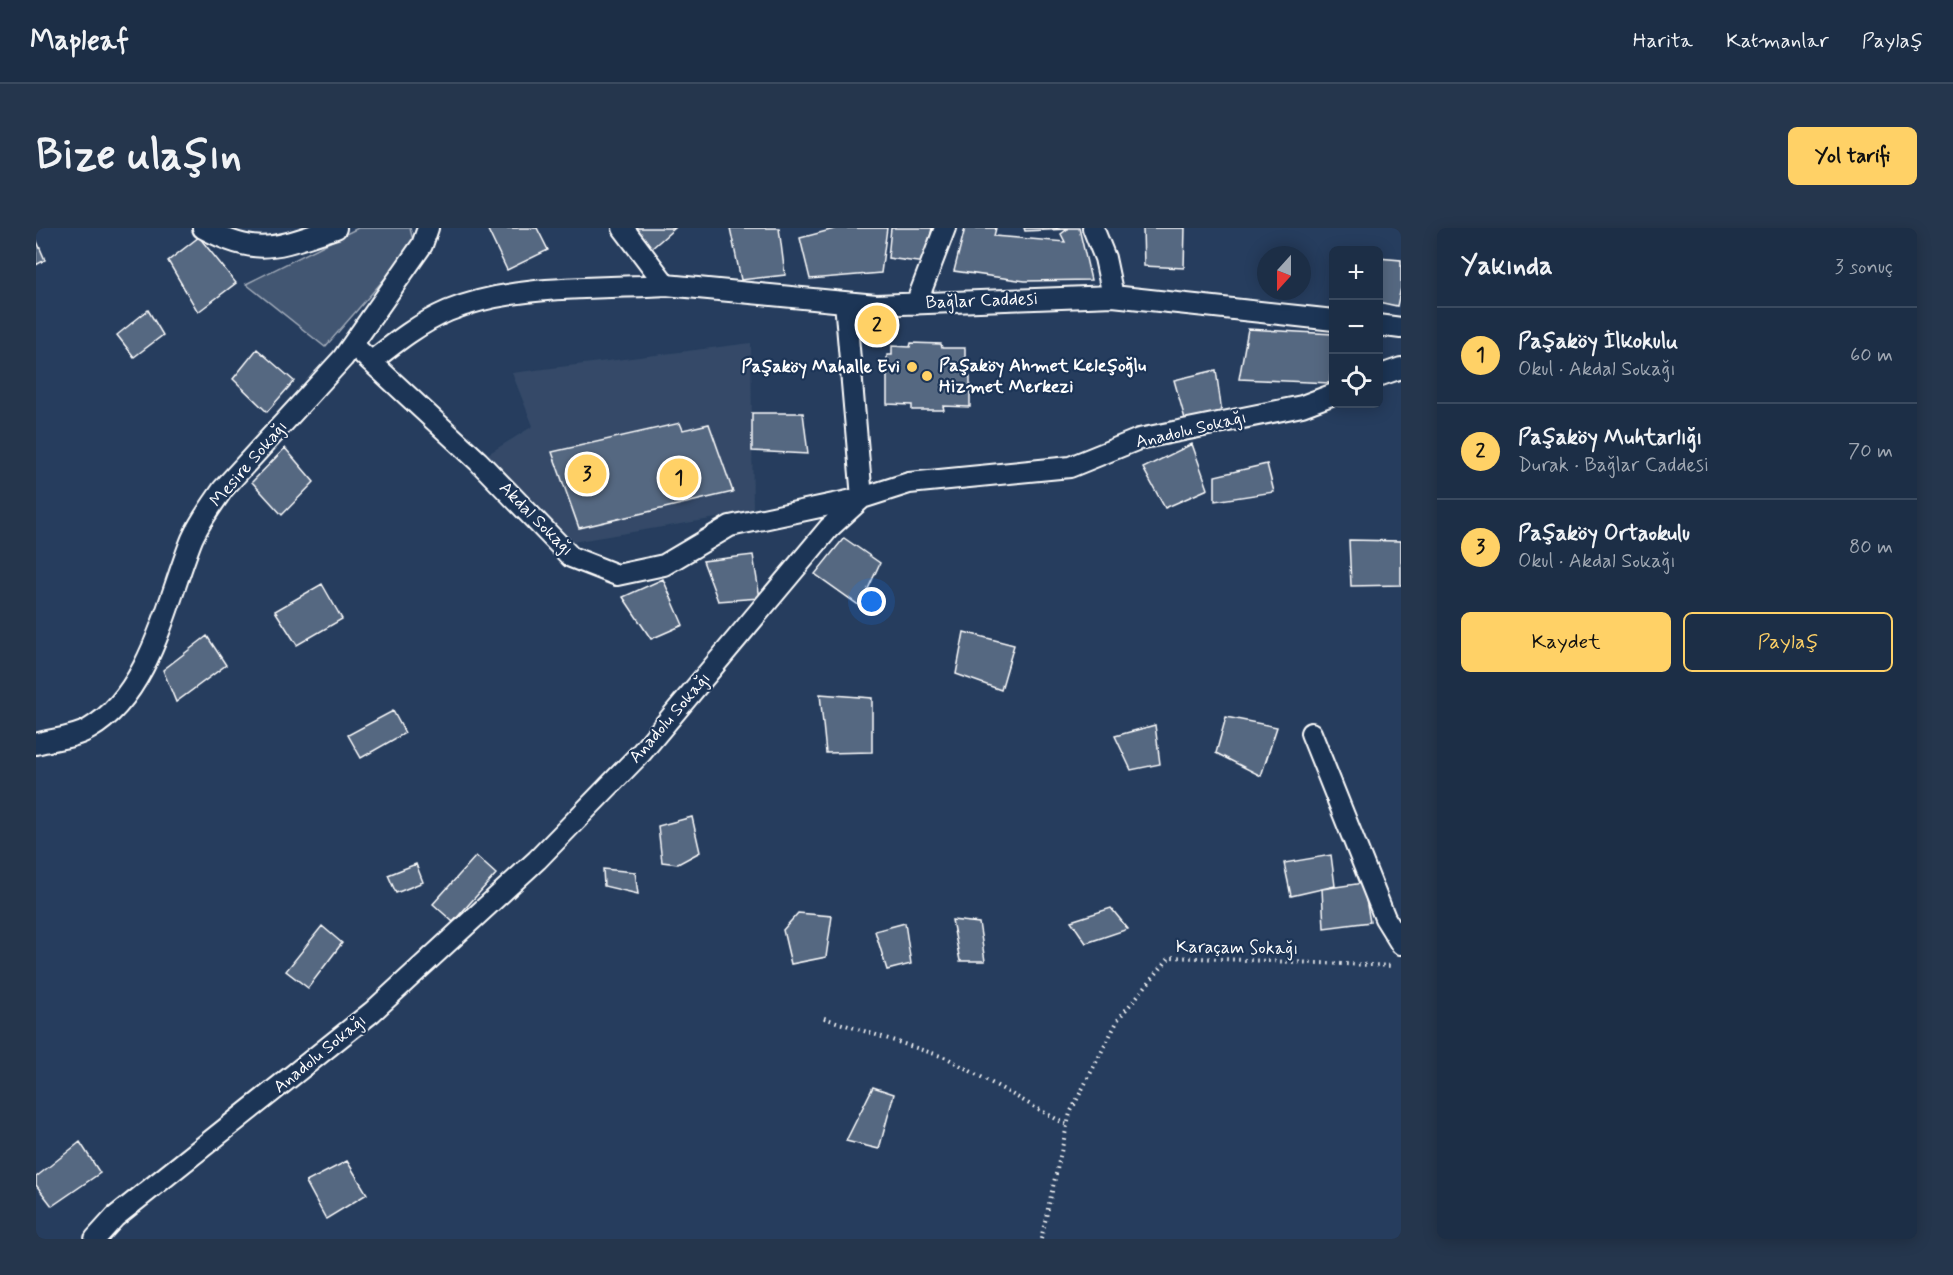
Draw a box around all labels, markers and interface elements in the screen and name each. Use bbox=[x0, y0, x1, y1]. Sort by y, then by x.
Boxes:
text: Mapleaf bbox=[30, 23, 129, 60]
text: Harita bbox=[1633, 27, 1693, 55]
text: Katmanlar bbox=[1726, 27, 1829, 55]
text: Paylaş bbox=[1862, 27, 1923, 55]
button: Yol tarifi bbox=[1788, 127, 1917, 185]
text: Bize ulaşın bbox=[36, 129, 242, 184]
north arrow bbox=[1257, 246, 1311, 300]
map controls bbox=[1329, 246, 1383, 408]
button: + bbox=[1329, 246, 1383, 300]
text: Yakında bbox=[1461, 250, 1553, 284]
text: 3 sonuç bbox=[1835, 254, 1893, 281]
street label: Bağlar Caddesi bbox=[925, 287, 1039, 315]
button: − bbox=[1329, 300, 1383, 354]
pin: 2 bbox=[858, 302, 896, 348]
text: Paşaköy İlkokulu bbox=[1518, 328, 1678, 356]
text: 1 bbox=[1476, 342, 1485, 369]
text: 60 m bbox=[1850, 342, 1893, 369]
place label: Paşaköy Ahmet Keleşoğlu Hizmet Merkezi bbox=[939, 354, 1146, 399]
button: locate bbox=[1329, 354, 1383, 408]
place label: Paşaköy Mahalle Evi bbox=[742, 355, 900, 379]
text: Okul · Akdal Sokağı bbox=[1518, 356, 1676, 383]
marker: Paşaköy Mahalle Evi bbox=[905, 360, 919, 374]
marker: Paşaköy Ahmet Keleşoğlu Hizmet Merkezi bbox=[920, 369, 934, 383]
street label: Anadolu Sokağı bbox=[1133, 406, 1249, 454]
street label: Mesire Sokağı bbox=[205, 416, 293, 512]
text: Paşaköy Muhtarlığı bbox=[1518, 424, 1702, 452]
text: 2 bbox=[1476, 438, 1485, 465]
text: 70 m bbox=[1848, 438, 1893, 465]
pin: 3 bbox=[568, 452, 606, 496]
text: Durak · Bağlar Caddesi bbox=[1518, 452, 1709, 479]
pin: 1 bbox=[660, 456, 698, 500]
street label: Akdal Sokağı bbox=[493, 476, 579, 562]
text: Paşaköy Ortaokulu bbox=[1518, 520, 1690, 548]
text: 3 bbox=[1476, 534, 1485, 561]
text: 80 m bbox=[1849, 534, 1893, 561]
text: Okul · Akdal Sokağı bbox=[1518, 548, 1676, 575]
your location bbox=[857, 587, 886, 616]
button: Kaydet bbox=[1461, 612, 1671, 672]
button: Paylaş bbox=[1683, 612, 1893, 672]
street label: Anadolu Sokağı bbox=[624, 667, 716, 769]
street label: Karaçam Sokağı bbox=[1176, 935, 1298, 961]
street label: Anadolu Sokağı bbox=[268, 1009, 372, 1099]

